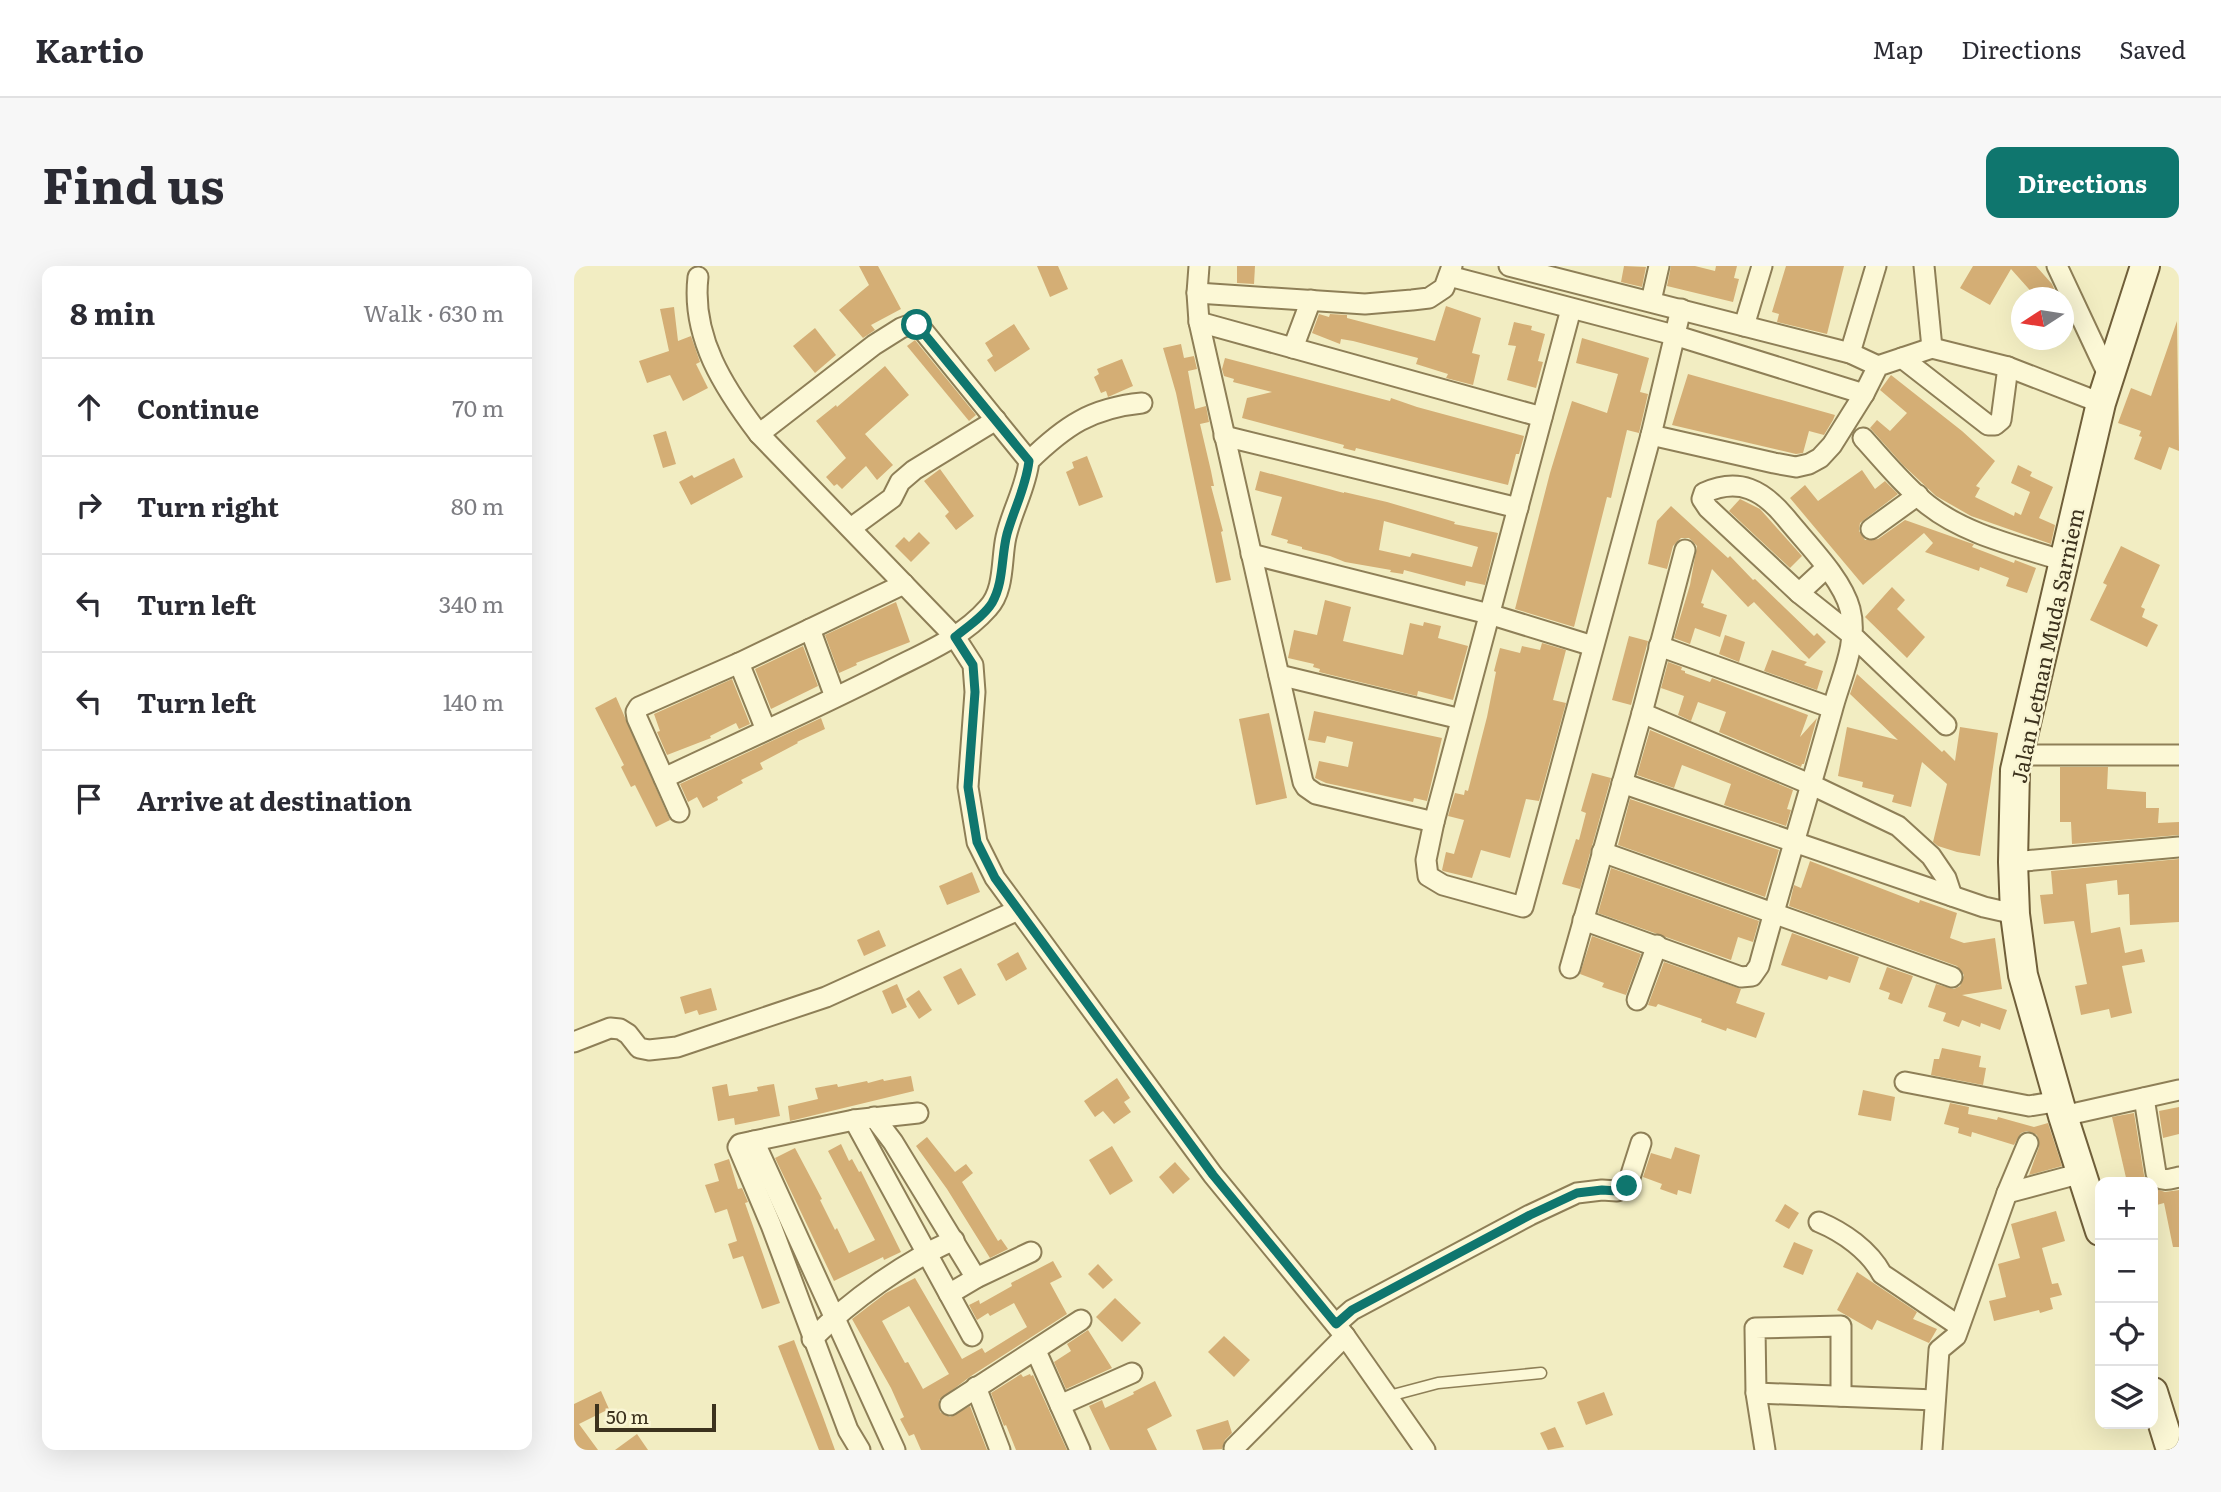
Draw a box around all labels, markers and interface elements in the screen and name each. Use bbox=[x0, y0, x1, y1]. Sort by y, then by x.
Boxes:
text: Kartio bbox=[35, 24, 144, 73]
text: Map bbox=[1872, 31, 1923, 66]
text: Directions bbox=[1961, 31, 2081, 66]
text: Saved bbox=[2119, 31, 2186, 66]
text: Find us bbox=[42, 146, 225, 219]
button: Directions bbox=[1986, 147, 2179, 218]
north arrow bbox=[2011, 287, 2074, 350]
text: 8 min bbox=[70, 290, 155, 334]
text: Walk · 630 m bbox=[363, 295, 504, 329]
route start bbox=[901, 309, 932, 340]
icon: ahead bbox=[70, 388, 108, 426]
text: Continue bbox=[137, 388, 259, 427]
text: 70 m bbox=[452, 390, 504, 424]
icon: right bbox=[70, 486, 108, 524]
text: Turn right bbox=[137, 486, 279, 525]
text: 80 m bbox=[451, 488, 504, 522]
street label: Jalan Letnan Muda Sarniem bbox=[2002, 505, 2090, 785]
icon: left bbox=[70, 584, 108, 622]
text: Turn left bbox=[137, 584, 256, 623]
text: 340 m bbox=[439, 586, 504, 620]
icon: left bbox=[70, 682, 108, 720]
text: Turn left bbox=[137, 682, 256, 721]
text: 140 m bbox=[443, 684, 504, 718]
icon: arrive bbox=[70, 780, 108, 818]
text: Arrive at destination bbox=[137, 780, 412, 819]
route end bbox=[1611, 1170, 1642, 1201]
map controls bbox=[2095, 1177, 2158, 1429]
button: + bbox=[2095, 1177, 2158, 1240]
button: − bbox=[2095, 1240, 2158, 1303]
button: locate bbox=[2095, 1303, 2158, 1366]
button: layers bbox=[2095, 1366, 2158, 1429]
scale bar bbox=[595, 1401, 716, 1433]
text: 50 m bbox=[606, 1402, 649, 1430]

